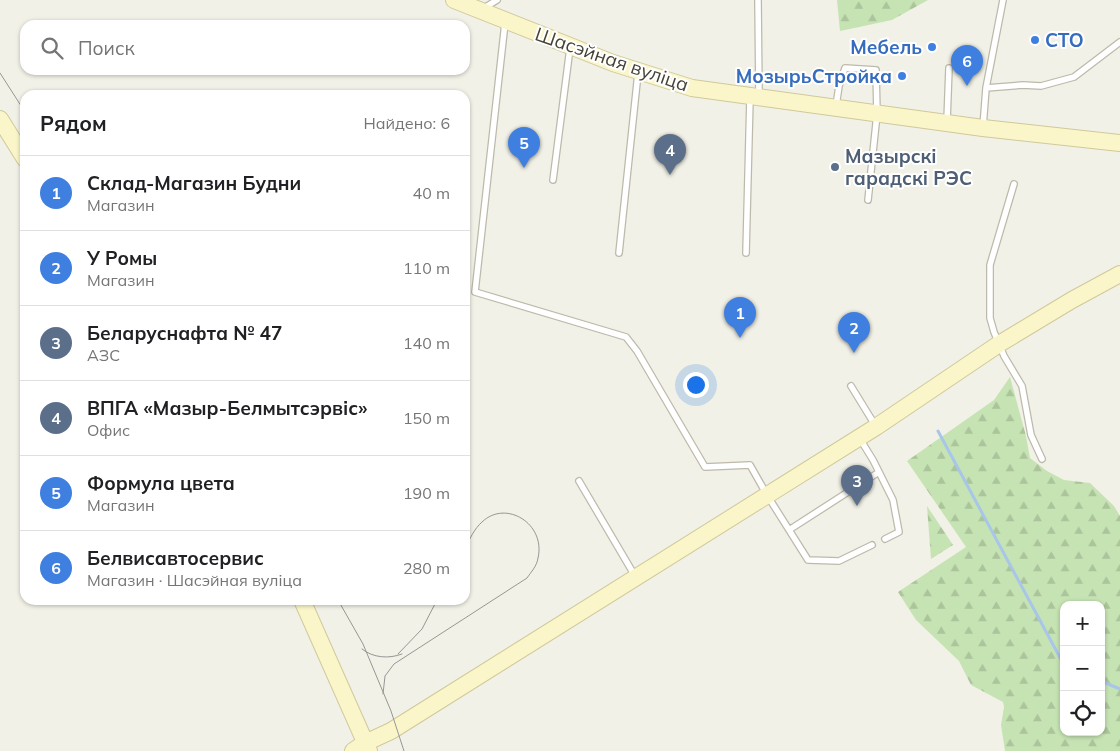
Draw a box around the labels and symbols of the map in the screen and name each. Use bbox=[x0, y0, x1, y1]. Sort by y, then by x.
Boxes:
street label: Шасэйная вуліца bbox=[532, 22, 692, 96]
place label: СТО bbox=[1045, 28, 1084, 52]
marker: СТО bbox=[1029, 34, 1041, 46]
place label: Мебель bbox=[850, 35, 922, 59]
marker: Мебель bbox=[926, 41, 938, 53]
pin: 6 bbox=[951, 45, 983, 86]
place label: МозырьСтройка bbox=[736, 64, 892, 88]
marker: МозырьСтройка bbox=[896, 70, 908, 82]
pin: 5 bbox=[508, 127, 540, 168]
pin: 4 bbox=[654, 134, 686, 175]
place label: Мазырскі гарадскі РЭС bbox=[845, 144, 972, 190]
marker: Мазырскі гарадскі РЭС bbox=[829, 161, 841, 173]
pin: 1 bbox=[724, 297, 756, 338]
pin: 2 bbox=[838, 312, 870, 353]
your location bbox=[683, 372, 709, 398]
pin: 3 bbox=[841, 465, 873, 506]

